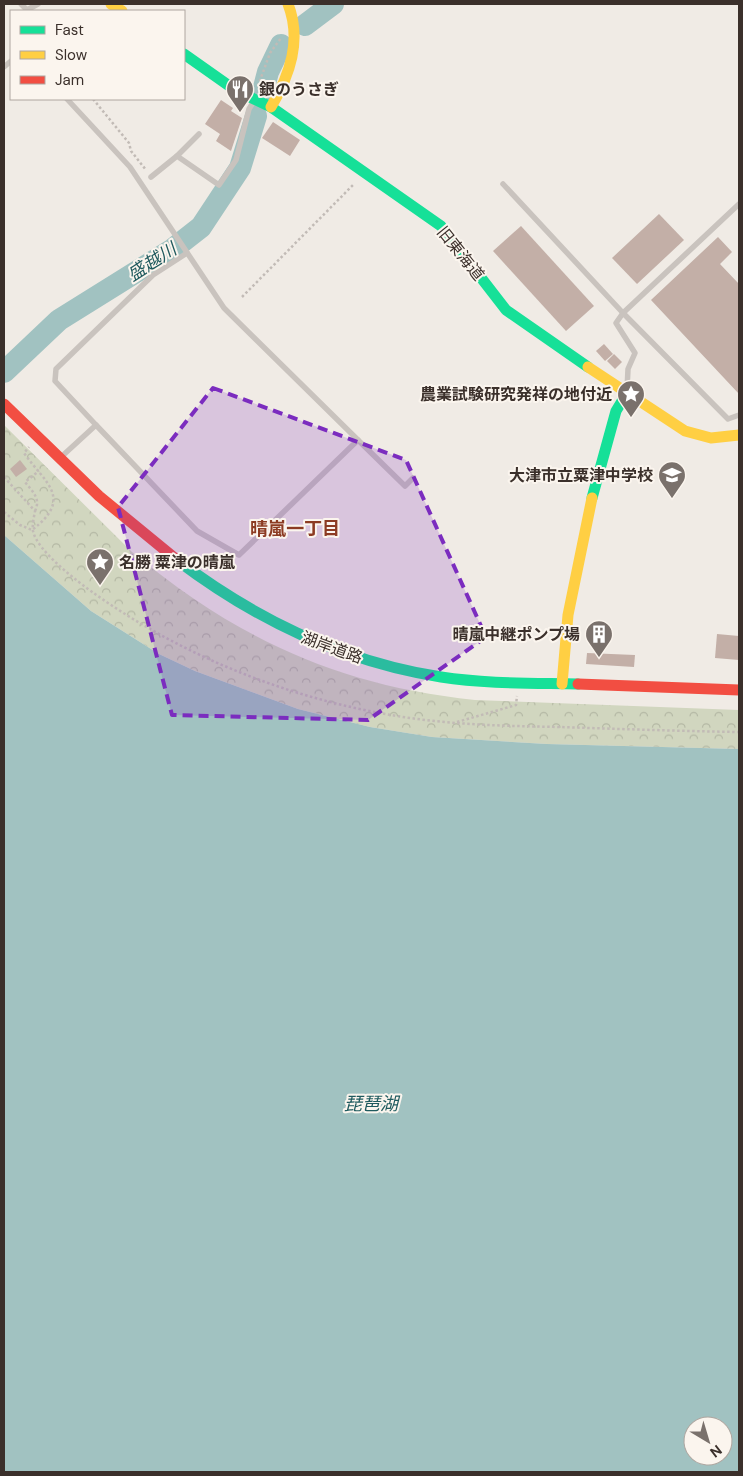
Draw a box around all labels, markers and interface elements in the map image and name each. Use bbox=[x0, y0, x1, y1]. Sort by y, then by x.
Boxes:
legend bbox=[10, 10, 185, 100]
text: Fast bbox=[55, 20, 84, 40]
text: Slow bbox=[55, 45, 88, 65]
text: Jam bbox=[55, 70, 84, 90]
restaurant icon: 銀のうさぎ bbox=[225, 74, 255, 113]
place label: 銀のうさぎ bbox=[259, 79, 339, 100]
street label: 旧東海道 bbox=[432, 222, 489, 285]
water label: 盛越川 bbox=[123, 236, 183, 287]
place icon: 農業試験研究発祥の地付近 bbox=[616, 379, 646, 418]
place label: 農業試験研究発祥の地付近 bbox=[420, 384, 612, 405]
school or university icon: 大津市立粟津中学校 bbox=[657, 460, 687, 499]
place label: 大津市立粟津中学校 bbox=[509, 465, 653, 486]
district label: 晴嵐一丁目 bbox=[250, 517, 340, 541]
place icon: 名勝 粟津の晴嵐 bbox=[85, 547, 115, 586]
place label: 名勝 粟津の晴嵐 bbox=[119, 552, 236, 573]
building icon: 晴嵐中継ポンプ場 bbox=[584, 619, 614, 658]
place label: 晴嵐中継ポンプ場 bbox=[452, 624, 580, 645]
street label: 湖岸道路 bbox=[298, 627, 365, 668]
water label: 琵琶湖 bbox=[344, 1092, 401, 1116]
north arrow bbox=[683, 1416, 733, 1466]
text: N bbox=[706, 1441, 726, 1461]

